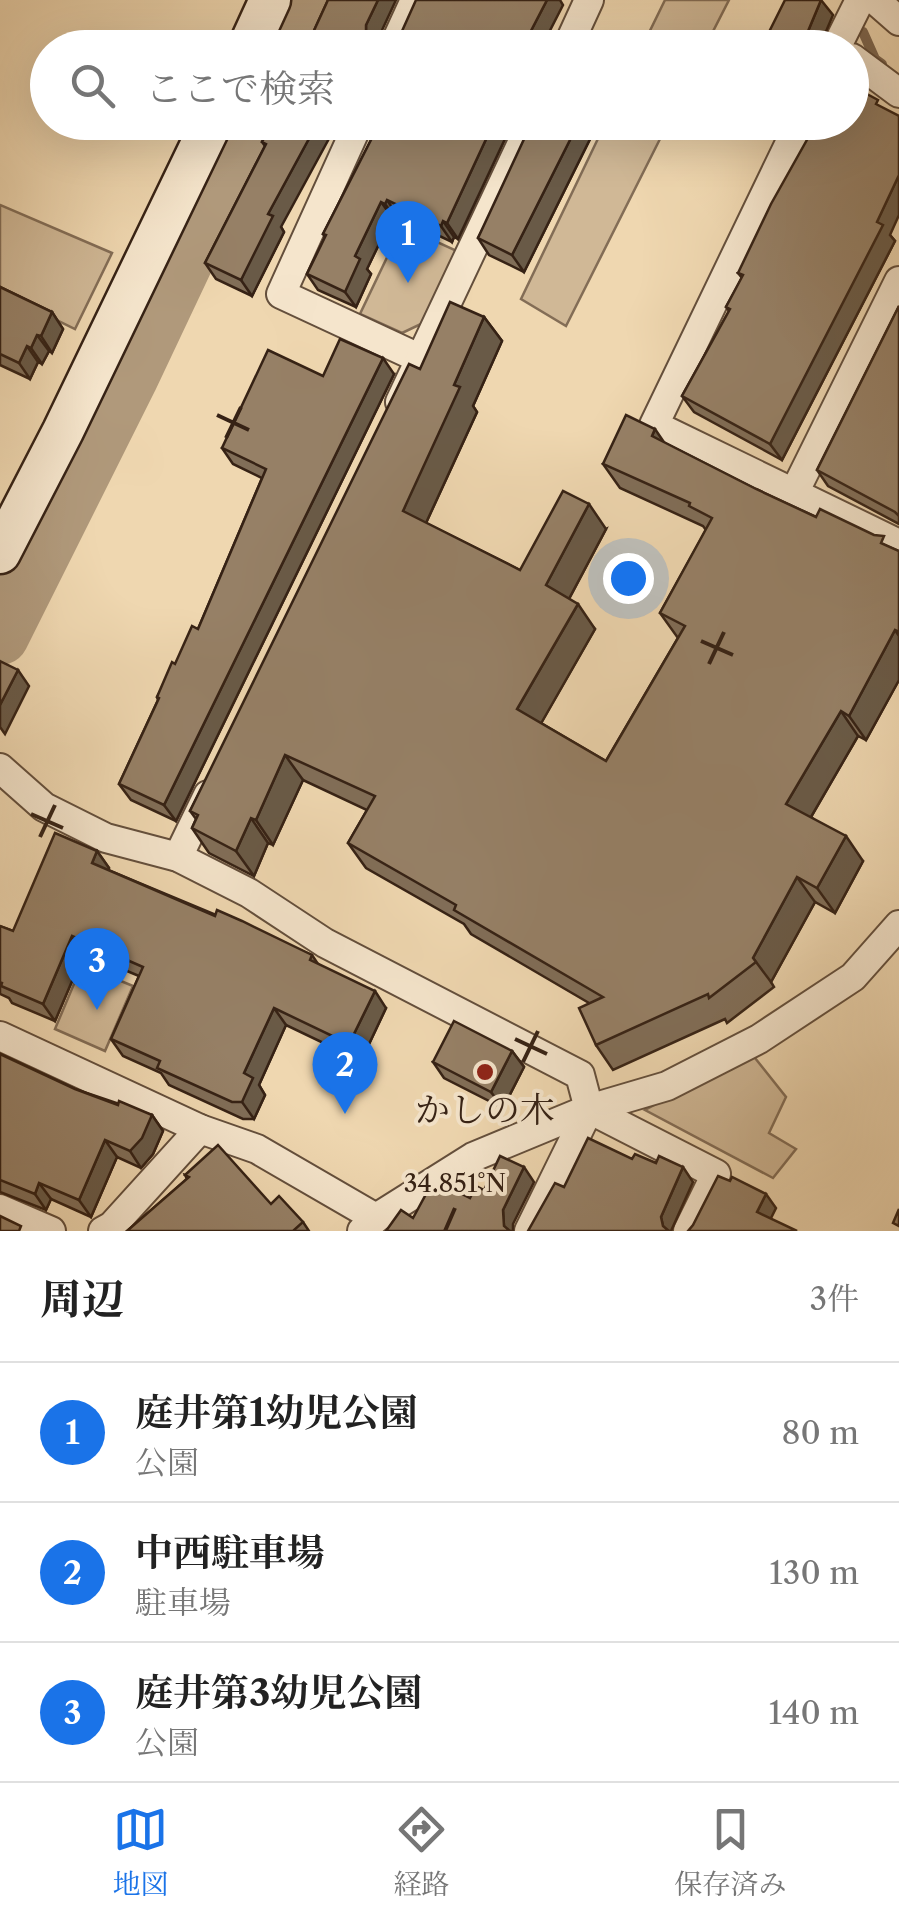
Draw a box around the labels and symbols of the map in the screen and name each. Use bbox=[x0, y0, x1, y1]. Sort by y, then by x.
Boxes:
pin: 1 bbox=[376, 200, 440, 283]
your location bbox=[603, 553, 654, 604]
pin: 3 bbox=[64, 928, 130, 1010]
pin: 2 bbox=[312, 1032, 378, 1114]
marker: かしの木 bbox=[474, 1061, 496, 1083]
place label: かしの木 bbox=[415, 1088, 555, 1131]
text: 34.851°N bbox=[404, 1168, 506, 1199]

